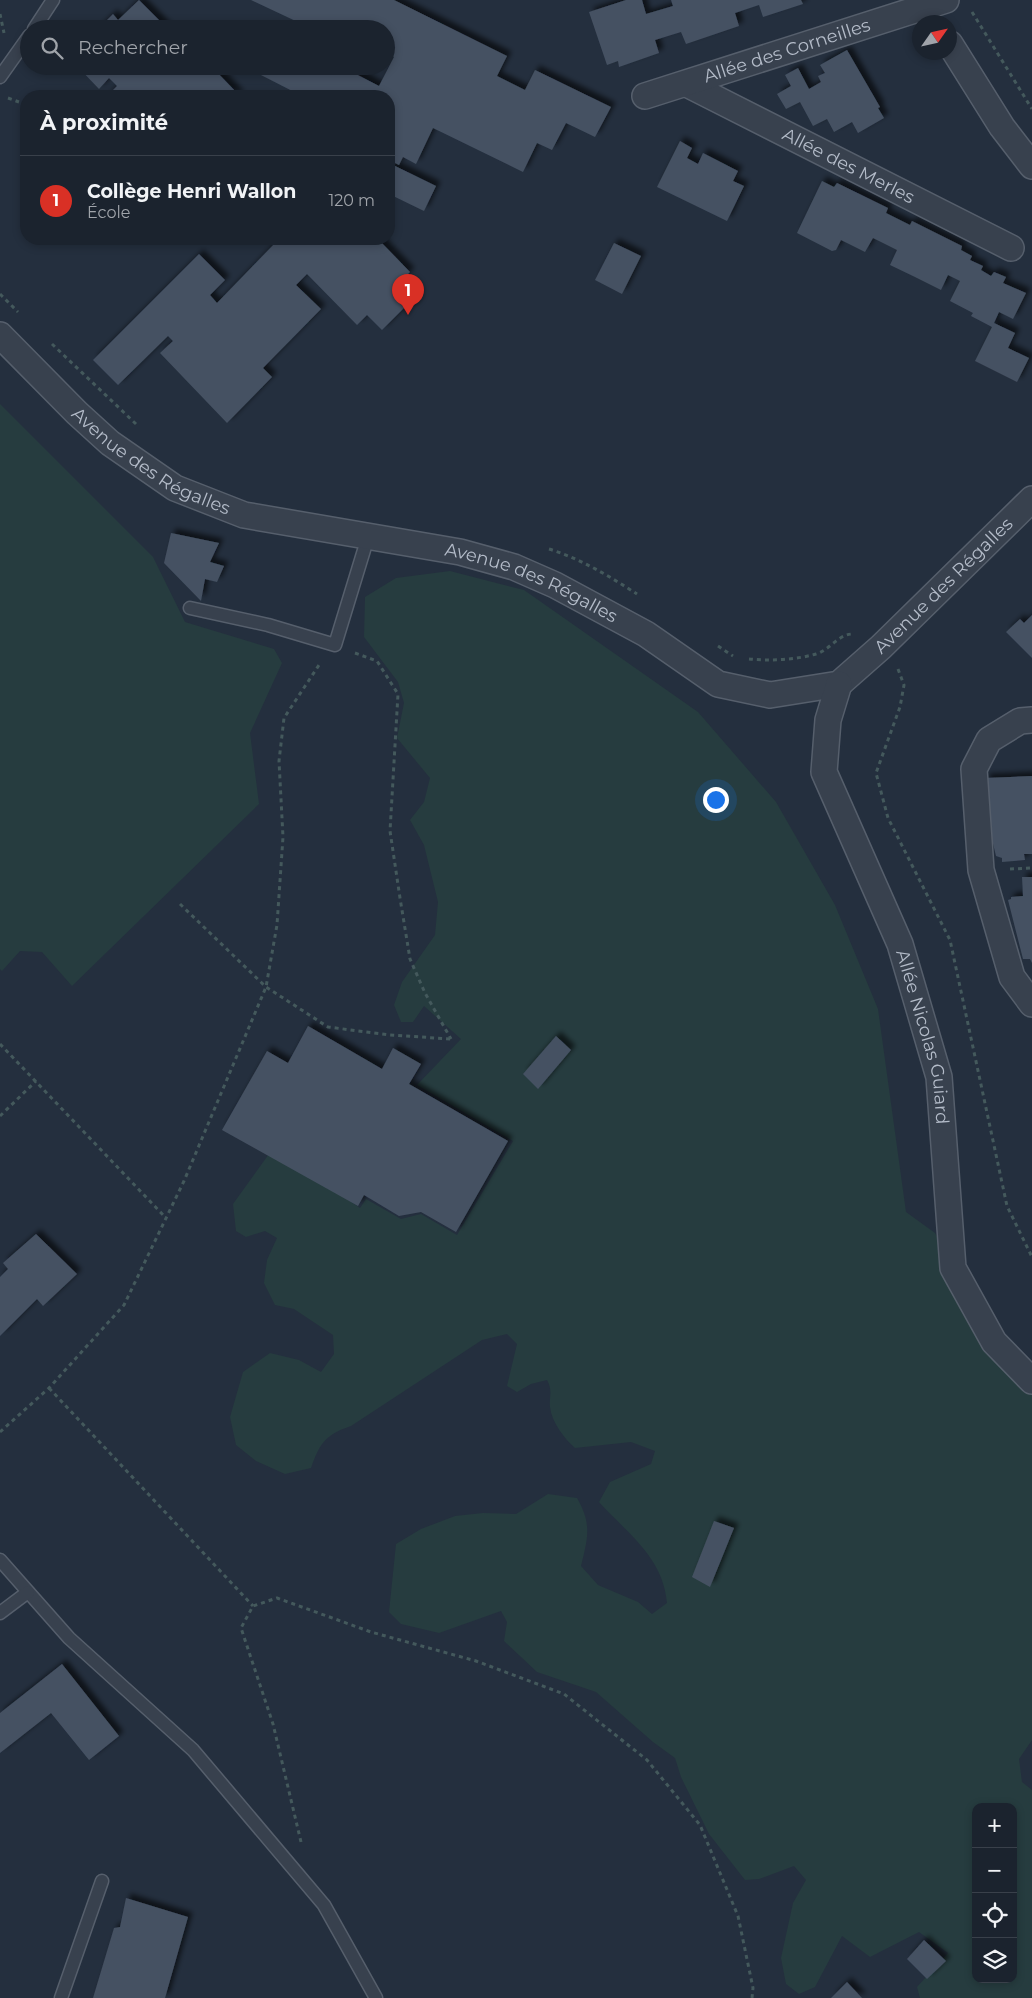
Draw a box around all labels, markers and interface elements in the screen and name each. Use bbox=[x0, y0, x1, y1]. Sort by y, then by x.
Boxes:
street label: Allée des Corneilles bbox=[701, 14, 873, 88]
north arrow bbox=[912, 15, 957, 60]
search box bbox=[20, 20, 395, 75]
icon: search bbox=[38, 34, 66, 62]
text: Rechercher bbox=[78, 36, 188, 59]
text: À proximité bbox=[40, 110, 168, 135]
street label: Allée des Merles bbox=[779, 123, 918, 208]
text: Collège Henri Wallon bbox=[87, 180, 296, 203]
text: 1 bbox=[53, 191, 59, 210]
text: 120 m bbox=[328, 191, 375, 210]
text: École bbox=[87, 203, 130, 222]
pin: 1 bbox=[392, 274, 424, 315]
street label: Avenue des Régalles bbox=[67, 403, 234, 520]
street label: Avenue des Régalles bbox=[870, 513, 1018, 658]
street label: Avenue des Régalles bbox=[443, 539, 622, 628]
your location bbox=[703, 787, 729, 813]
street label: Allée Nicolas Guiard bbox=[891, 947, 953, 1125]
map controls bbox=[972, 1803, 1017, 1983]
button: + bbox=[972, 1803, 1017, 1848]
button: − bbox=[972, 1848, 1017, 1893]
button: locate bbox=[972, 1893, 1017, 1938]
button: layers bbox=[972, 1938, 1017, 1983]

